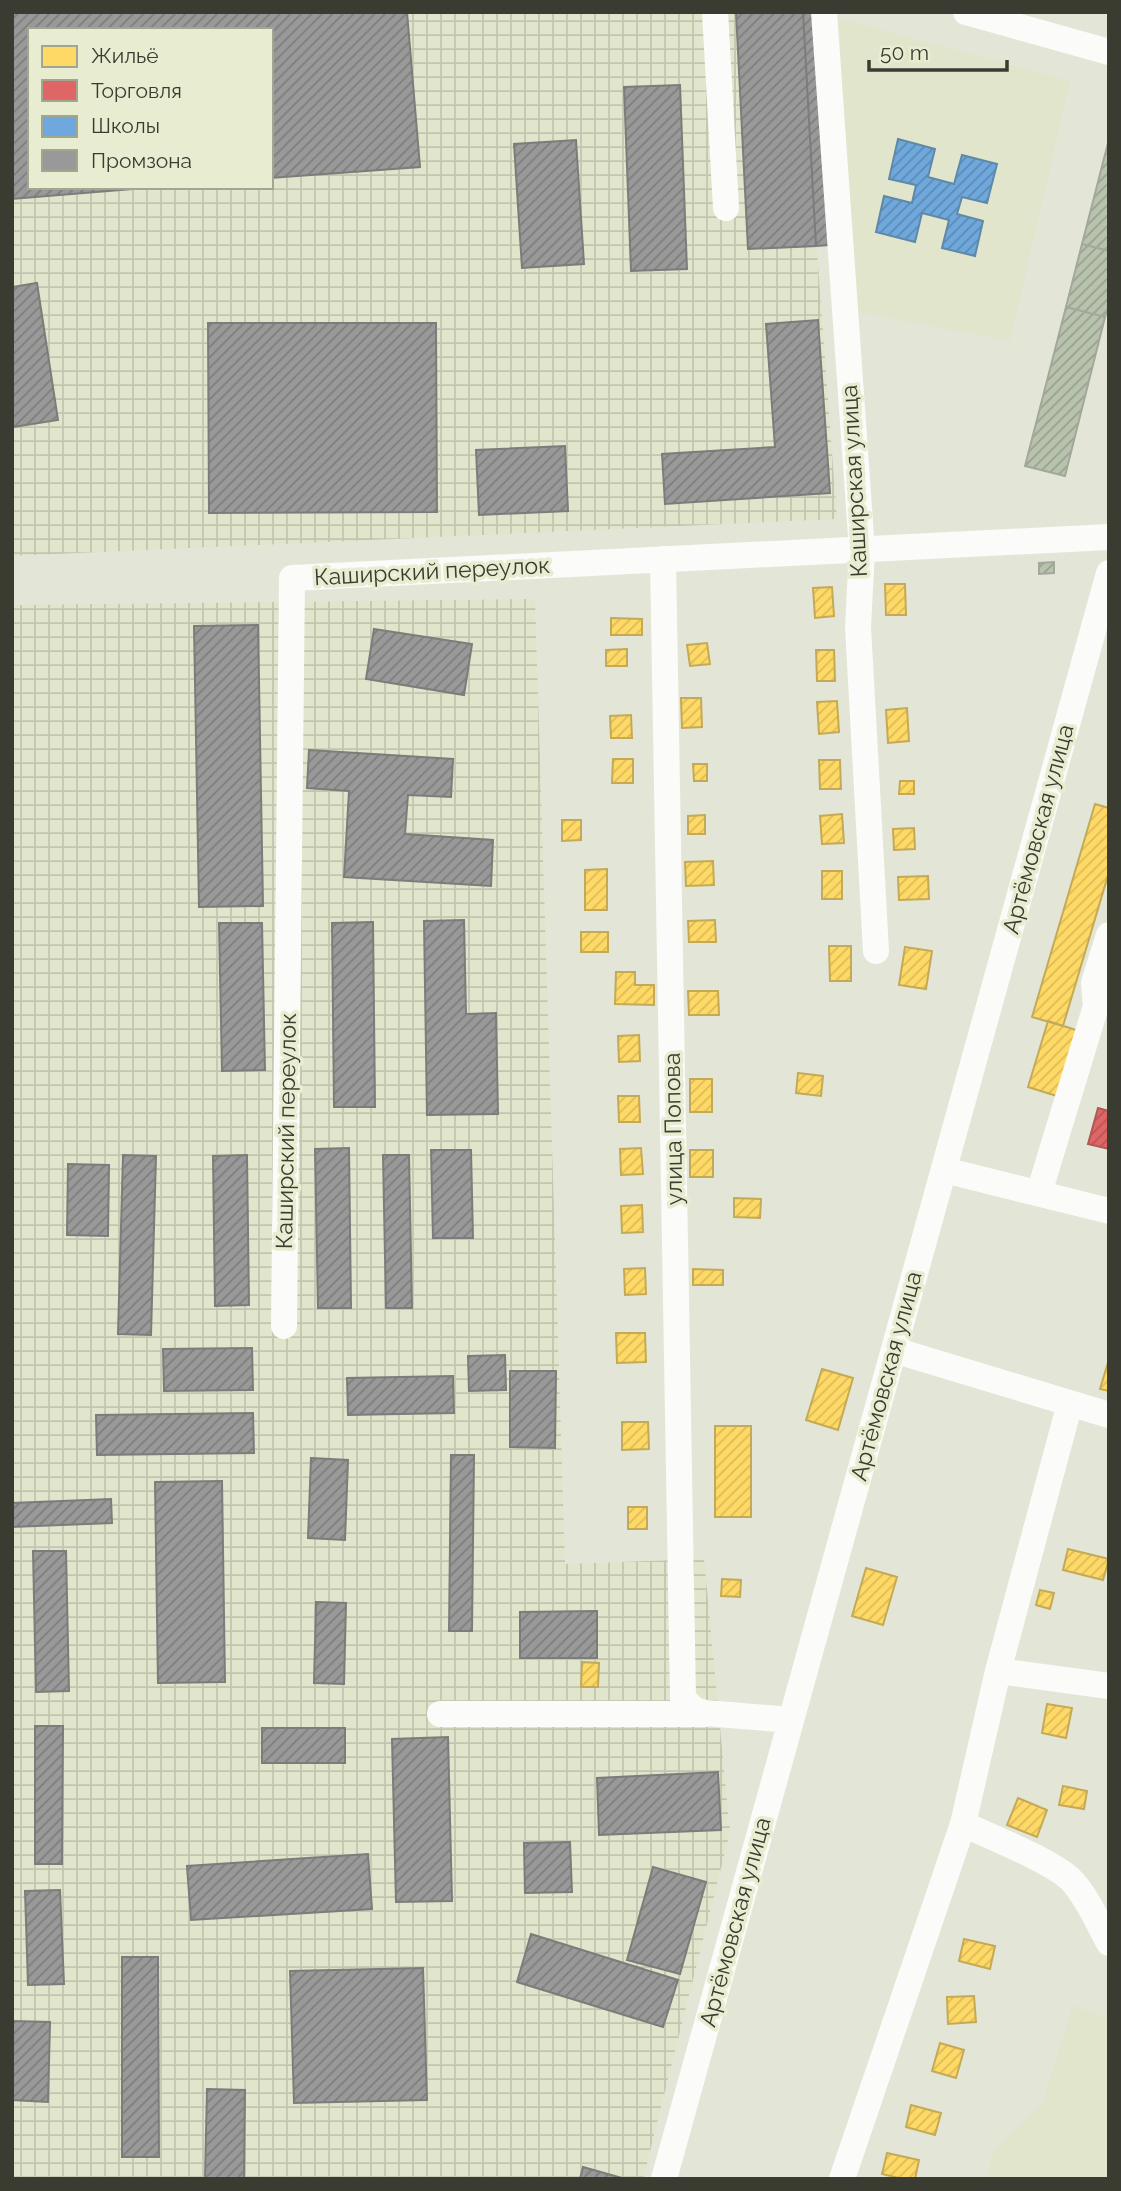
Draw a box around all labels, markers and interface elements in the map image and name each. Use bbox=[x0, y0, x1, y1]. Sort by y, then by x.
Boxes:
legend bbox=[28, 28, 273, 189]
scale bar bbox=[869, 28, 1007, 72]
text: 50 m bbox=[880, 40, 929, 65]
text: Жильё bbox=[91, 43, 159, 68]
text: Торговля bbox=[91, 78, 182, 103]
text: Школы bbox=[91, 113, 160, 138]
text: Промзона bbox=[91, 148, 192, 173]
street label: Каширская улица bbox=[835, 384, 872, 578]
street label: Каширский переулок bbox=[313, 551, 551, 590]
street label: Артёмовская улица bbox=[997, 721, 1078, 937]
street label: Каширский переулок bbox=[270, 1013, 301, 1249]
street label: улица Попова bbox=[658, 1052, 687, 1206]
street label: Артёмовская улица bbox=[845, 1268, 926, 1484]
street label: Артёмовская улица bbox=[694, 1814, 775, 2030]

